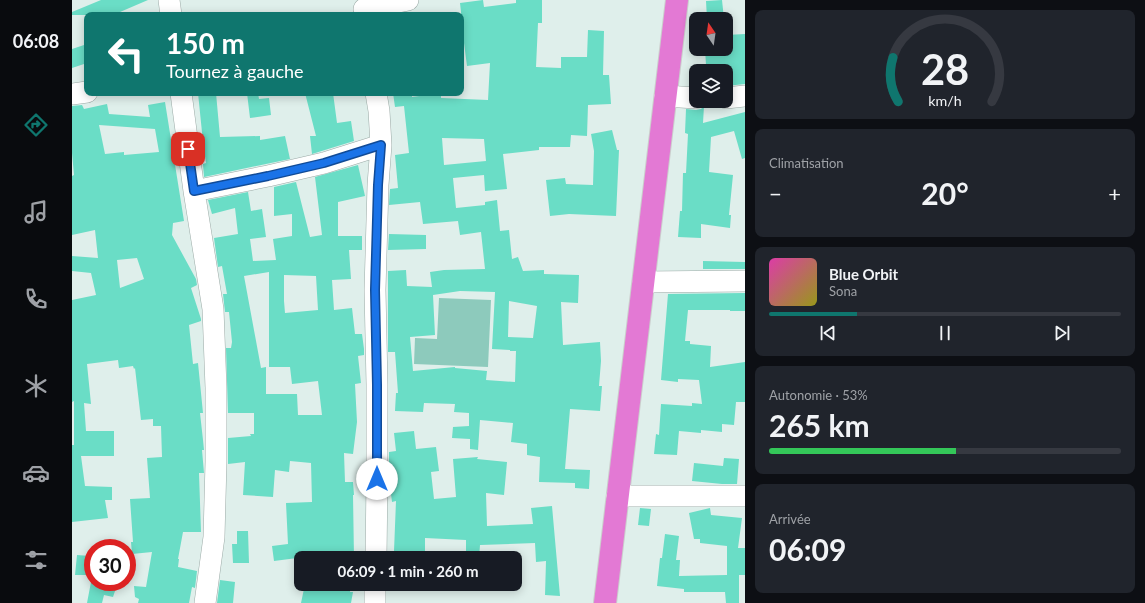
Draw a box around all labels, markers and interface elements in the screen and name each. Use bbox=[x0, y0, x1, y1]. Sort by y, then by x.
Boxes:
north arrow bbox=[689, 12, 733, 56]
map controls bbox=[689, 12, 733, 108]
text: 150 m bbox=[166, 26, 245, 60]
icon: left bbox=[100, 28, 152, 80]
text: 06:08 bbox=[13, 30, 59, 52]
text: 28 bbox=[921, 44, 969, 94]
text: Tournez à gauche bbox=[166, 60, 304, 82]
button: layers bbox=[689, 64, 733, 108]
text: km/h bbox=[928, 92, 962, 109]
icon: directions bbox=[22, 111, 50, 139]
pin bbox=[171, 132, 205, 166]
icon: arrive bbox=[177, 138, 199, 160]
text: Climatisation bbox=[769, 155, 844, 171]
text: 20° bbox=[921, 175, 969, 211]
text: − bbox=[769, 180, 782, 207]
text: + bbox=[1108, 180, 1121, 207]
icon: music bbox=[22, 198, 50, 226]
text: Blue Orbit bbox=[829, 265, 898, 283]
text: Sona bbox=[829, 283, 857, 299]
icon: phone bbox=[22, 285, 50, 313]
icon: previous bbox=[817, 322, 839, 344]
icon: pause bbox=[934, 322, 956, 344]
icon: next bbox=[1051, 322, 1073, 344]
icon: climate bbox=[22, 372, 50, 400]
text: Autonomie · 53% bbox=[769, 387, 868, 403]
text: 265 km bbox=[769, 407, 870, 443]
position arrow bbox=[356, 458, 398, 500]
icon: car bbox=[22, 459, 50, 487]
text: Arrivée bbox=[769, 511, 811, 527]
text: 06:09 bbox=[769, 531, 846, 567]
speed limit sign: 30 bbox=[84, 539, 136, 591]
icon: filters bbox=[22, 546, 50, 574]
text: 06:09 · 1 min · 260 m bbox=[338, 562, 478, 580]

